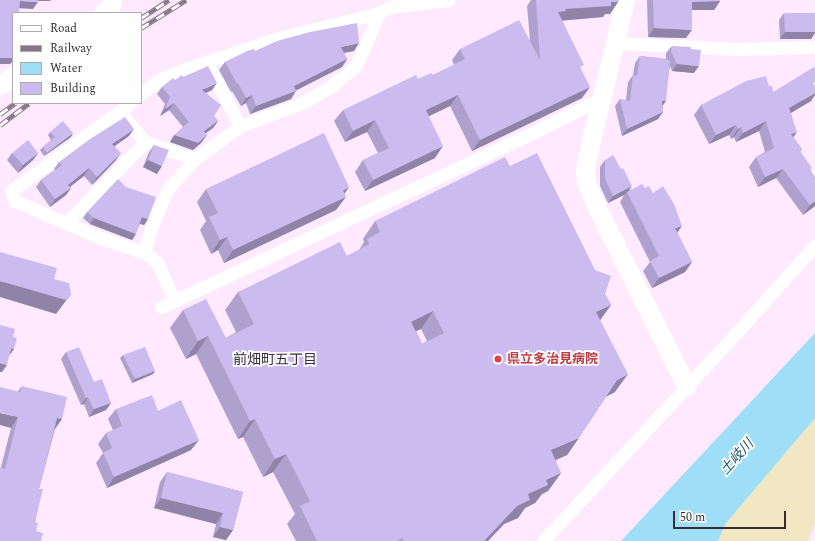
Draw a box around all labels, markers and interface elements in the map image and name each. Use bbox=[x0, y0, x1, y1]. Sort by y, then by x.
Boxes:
legend bbox=[12, 12, 142, 104]
text: Road bbox=[50, 19, 77, 38]
text: Railway bbox=[50, 39, 92, 58]
text: Water bbox=[50, 59, 82, 78]
text: Building bbox=[50, 79, 96, 98]
place label: 県立多治見病院 bbox=[507, 351, 598, 367]
district label: 前畑町五丁目 bbox=[233, 352, 317, 368]
marker: 県立多治見病院 bbox=[492, 353, 504, 365]
water label: 土岐川 bbox=[717, 436, 757, 478]
scale bar bbox=[675, 503, 788, 529]
text: 50 m bbox=[680, 508, 705, 527]

